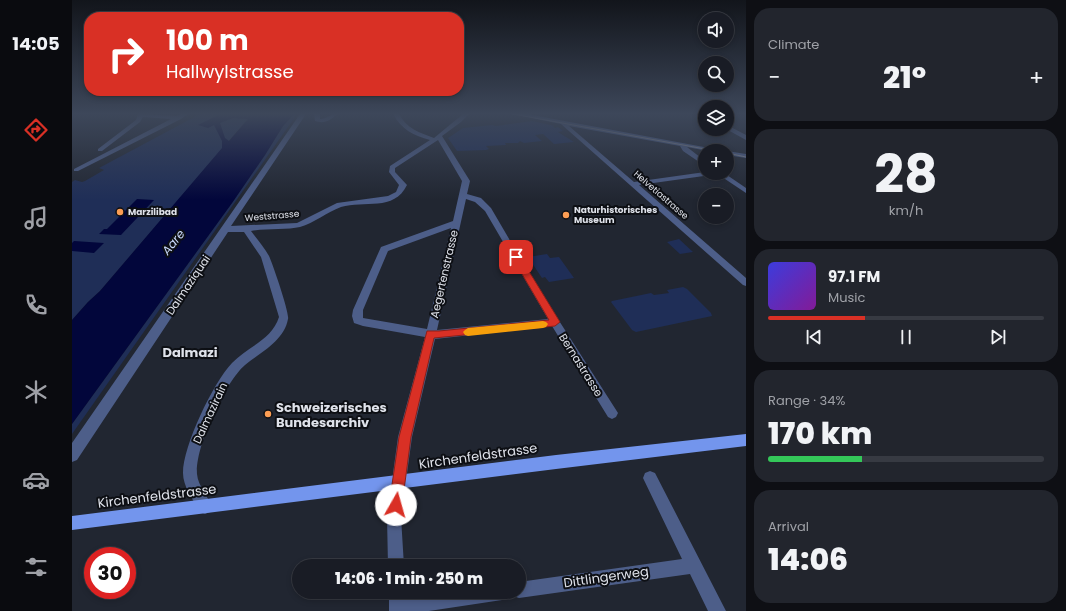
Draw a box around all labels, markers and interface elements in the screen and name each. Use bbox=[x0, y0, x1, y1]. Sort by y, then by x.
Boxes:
map controls bbox=[698, 12, 734, 224]
button: sound bbox=[698, 12, 734, 48]
text: 100 m bbox=[166, 21, 249, 60]
icon: right bbox=[100, 28, 152, 80]
text: 14:05 bbox=[12, 31, 60, 56]
text: Climate bbox=[768, 35, 819, 54]
button: search bbox=[698, 56, 734, 92]
text: 21° bbox=[883, 56, 926, 99]
text: Hallwylstrasse bbox=[166, 59, 294, 84]
text: − bbox=[768, 62, 780, 93]
text: + bbox=[1029, 62, 1044, 93]
button: layers bbox=[698, 100, 734, 136]
icon: directions bbox=[22, 116, 50, 144]
text: 28 bbox=[874, 138, 938, 211]
button: + bbox=[698, 144, 734, 180]
street label: Helvetiastrasse bbox=[631, 168, 691, 222]
button: − bbox=[698, 188, 734, 224]
text: km/h bbox=[889, 201, 923, 220]
icon: music bbox=[22, 204, 50, 232]
place label: Naturhistorisches Museum bbox=[574, 204, 657, 226]
place label: Marzilibad bbox=[128, 206, 177, 218]
marker: Marzilibad bbox=[115, 207, 125, 217]
street label: Weststrasse bbox=[244, 208, 300, 224]
marker: Naturhistorisches Museum bbox=[561, 210, 571, 220]
water label: Aare bbox=[157, 225, 189, 259]
street label: Aegertenstrasse bbox=[426, 228, 462, 320]
pin bbox=[499, 240, 533, 274]
icon: arrive bbox=[505, 246, 527, 268]
street label: Dalmaziquai bbox=[162, 252, 214, 318]
text: 97.1 FM bbox=[828, 266, 880, 287]
text: Music bbox=[828, 288, 865, 307]
icon: phone bbox=[22, 291, 50, 319]
icon: previous bbox=[803, 326, 825, 348]
icon: pause bbox=[895, 326, 917, 348]
icon: next bbox=[987, 326, 1009, 348]
street label: Bernastrasse bbox=[555, 330, 607, 400]
district label: Dalmazi bbox=[163, 343, 218, 362]
icon: climate bbox=[22, 378, 50, 406]
street label: Dalmazirain bbox=[189, 380, 231, 446]
text: Range · 34% bbox=[768, 391, 845, 410]
place label: Schweizerisches Bundesarchiv bbox=[276, 398, 387, 432]
marker: Schweizerisches Bundesarchiv bbox=[263, 409, 273, 419]
text: 170 km bbox=[768, 412, 872, 455]
street label: Kirchenfeldstrasse bbox=[417, 438, 539, 474]
icon: car bbox=[22, 466, 50, 494]
street label: Kirchenfeldstrasse bbox=[97, 479, 217, 513]
position arrow bbox=[375, 484, 417, 526]
text: Arrival bbox=[768, 517, 809, 536]
text: 14:06 bbox=[768, 538, 848, 581]
speed limit sign: 30 bbox=[84, 547, 136, 599]
icon: filters bbox=[22, 553, 50, 581]
street label: Dittlingerweg bbox=[562, 562, 650, 592]
text: 14:06 · 1 min · 250 m bbox=[335, 568, 483, 589]

